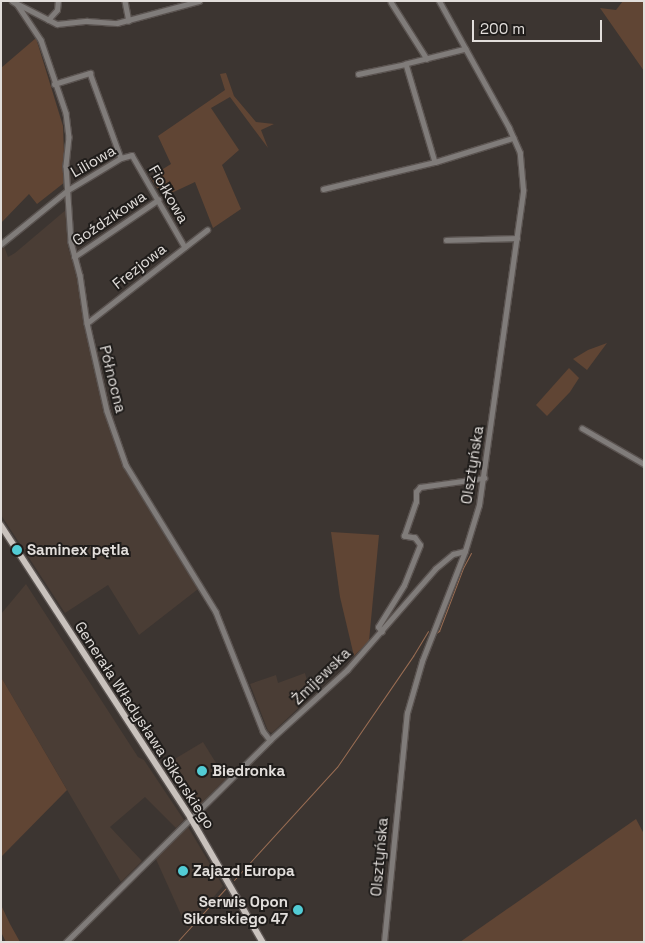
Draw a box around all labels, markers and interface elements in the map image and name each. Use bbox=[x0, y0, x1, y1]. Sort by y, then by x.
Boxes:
scale bar bbox=[475, 10, 605, 42]
text: 200 m bbox=[480, 19, 525, 38]
street label: Liliowa bbox=[67, 141, 119, 181]
street label: Fiołkowa bbox=[145, 162, 193, 226]
street label: Goździkowa bbox=[69, 187, 149, 249]
street label: Frezjowa bbox=[109, 239, 169, 293]
street label: Północna bbox=[96, 343, 130, 415]
street label: Olsztyńska bbox=[457, 425, 487, 505]
place label: Saminex pętla bbox=[27, 541, 129, 559]
marker: Saminex pętla bbox=[11, 544, 23, 556]
street label: Generała Władysława Sikorskiego bbox=[71, 618, 219, 832]
street label: Żmijewska bbox=[288, 644, 354, 708]
place label: Biedronka bbox=[212, 762, 285, 780]
marker: Biedronka bbox=[196, 765, 208, 777]
street label: Olsztyńska bbox=[367, 817, 391, 897]
place label: Zajazd Europa bbox=[193, 862, 295, 880]
marker: Zajazd Europa bbox=[177, 865, 189, 877]
place label: Serwis Opon Sikorskiego 47 bbox=[183, 892, 288, 927]
marker: Serwis Opon Sikorskiego 47 bbox=[292, 904, 304, 916]

